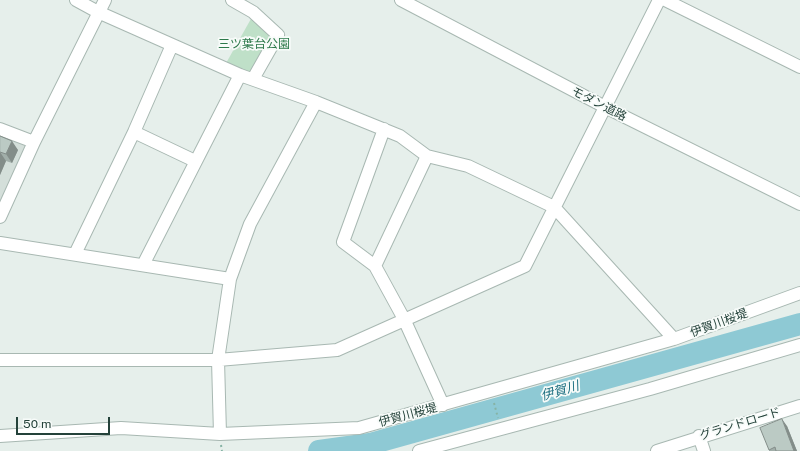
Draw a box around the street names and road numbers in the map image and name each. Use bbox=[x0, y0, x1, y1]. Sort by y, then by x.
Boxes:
street label: モダン道路 bbox=[569, 84, 629, 124]
street label: 伊賀川桜堤 bbox=[688, 306, 750, 340]
street label: 伊賀川桜堤 bbox=[377, 400, 439, 430]
street label: グランドロード bbox=[698, 405, 782, 443]

